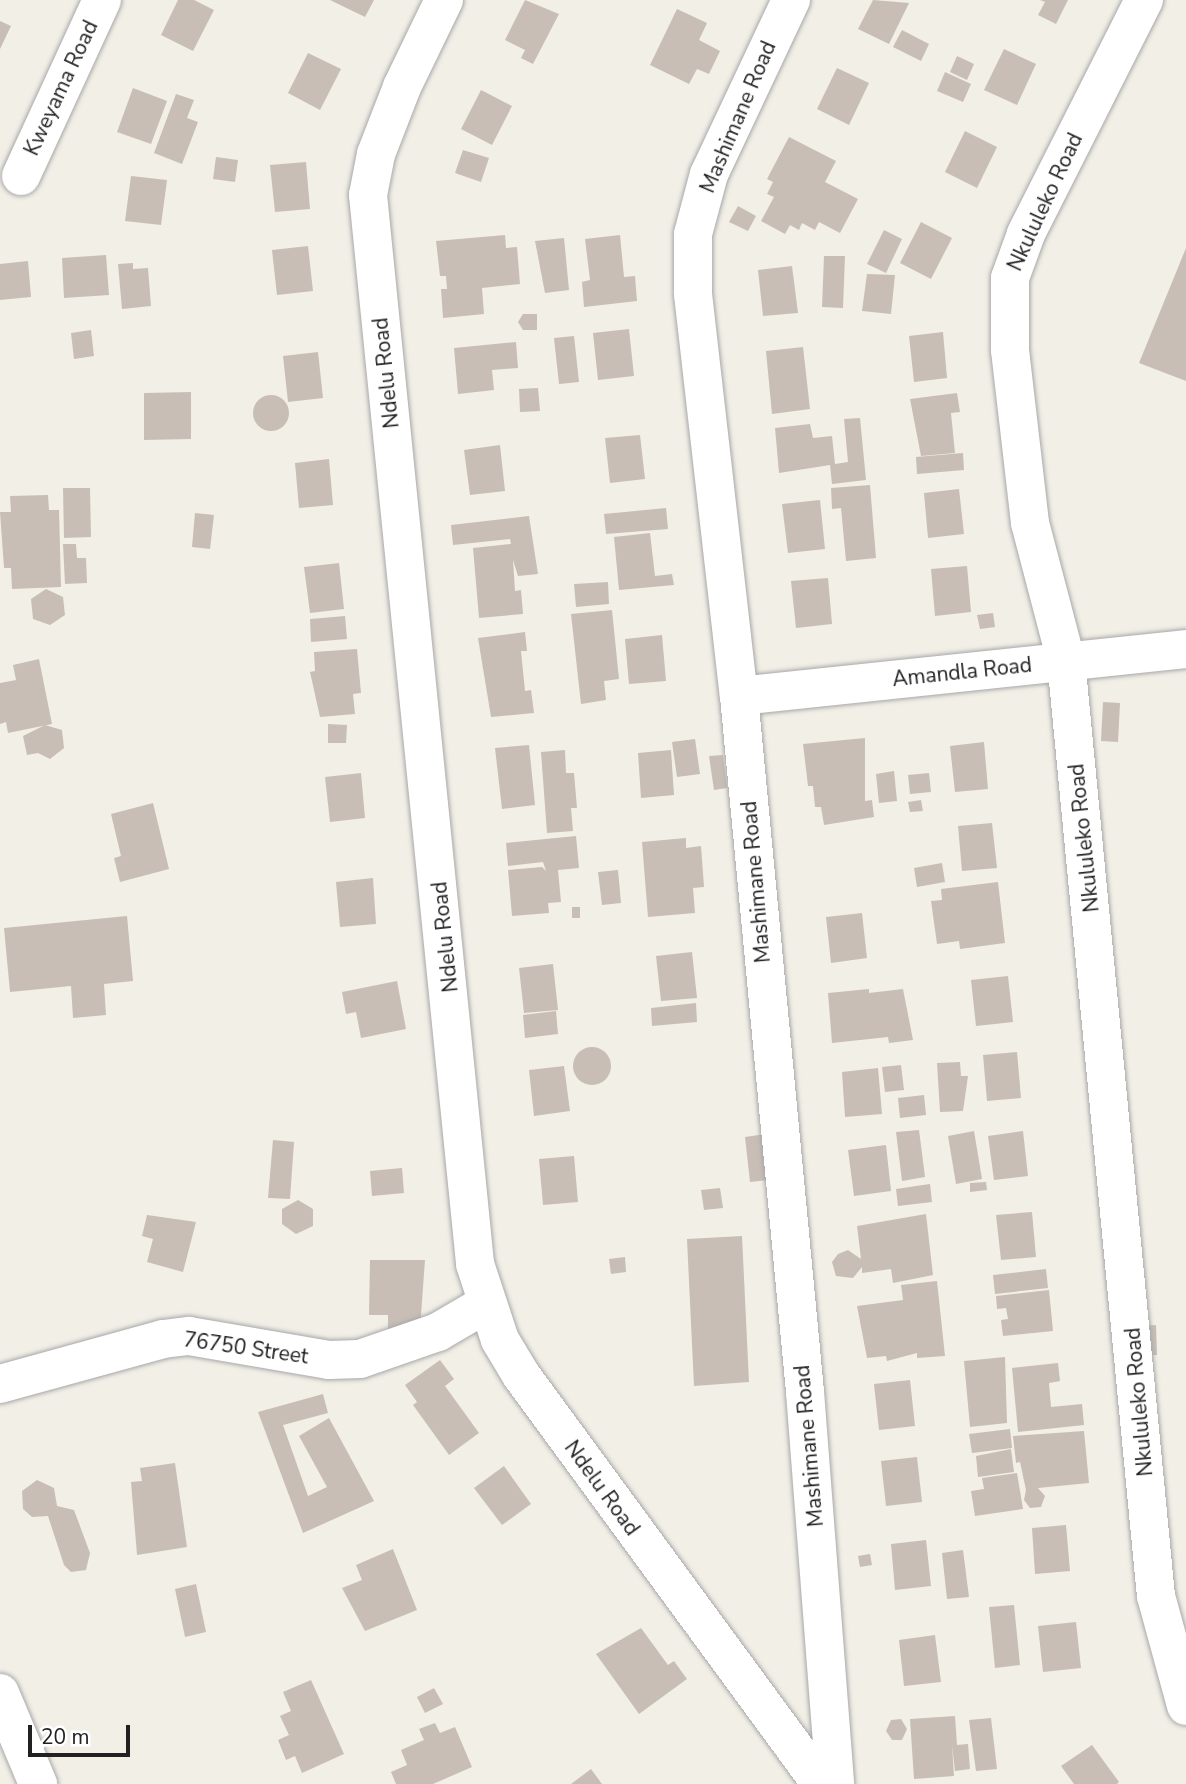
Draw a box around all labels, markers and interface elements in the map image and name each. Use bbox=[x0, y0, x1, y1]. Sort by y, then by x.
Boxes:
street label: Kweyama Road bbox=[19, 16, 103, 160]
street label: Mashimane Road bbox=[695, 37, 781, 197]
street label: Nkululeko Road bbox=[1002, 129, 1088, 275]
street label: Ndelu Road bbox=[368, 316, 404, 430]
street label: Amandla Road bbox=[891, 652, 1033, 692]
street label: Nkululeko Road bbox=[1064, 762, 1104, 914]
street label: Mashimane Road bbox=[736, 800, 776, 964]
street label: Ndelu Road bbox=[427, 880, 463, 994]
street label: 76750 Street bbox=[182, 1327, 310, 1369]
street label: Nkululeko Road bbox=[1120, 1327, 1158, 1477]
street label: Mashimane Road bbox=[789, 1364, 829, 1528]
street label: Ndelu Road bbox=[559, 1436, 645, 1540]
scale bar bbox=[32, 1710, 133, 1754]
text: 20 m bbox=[41, 1723, 90, 1751]

